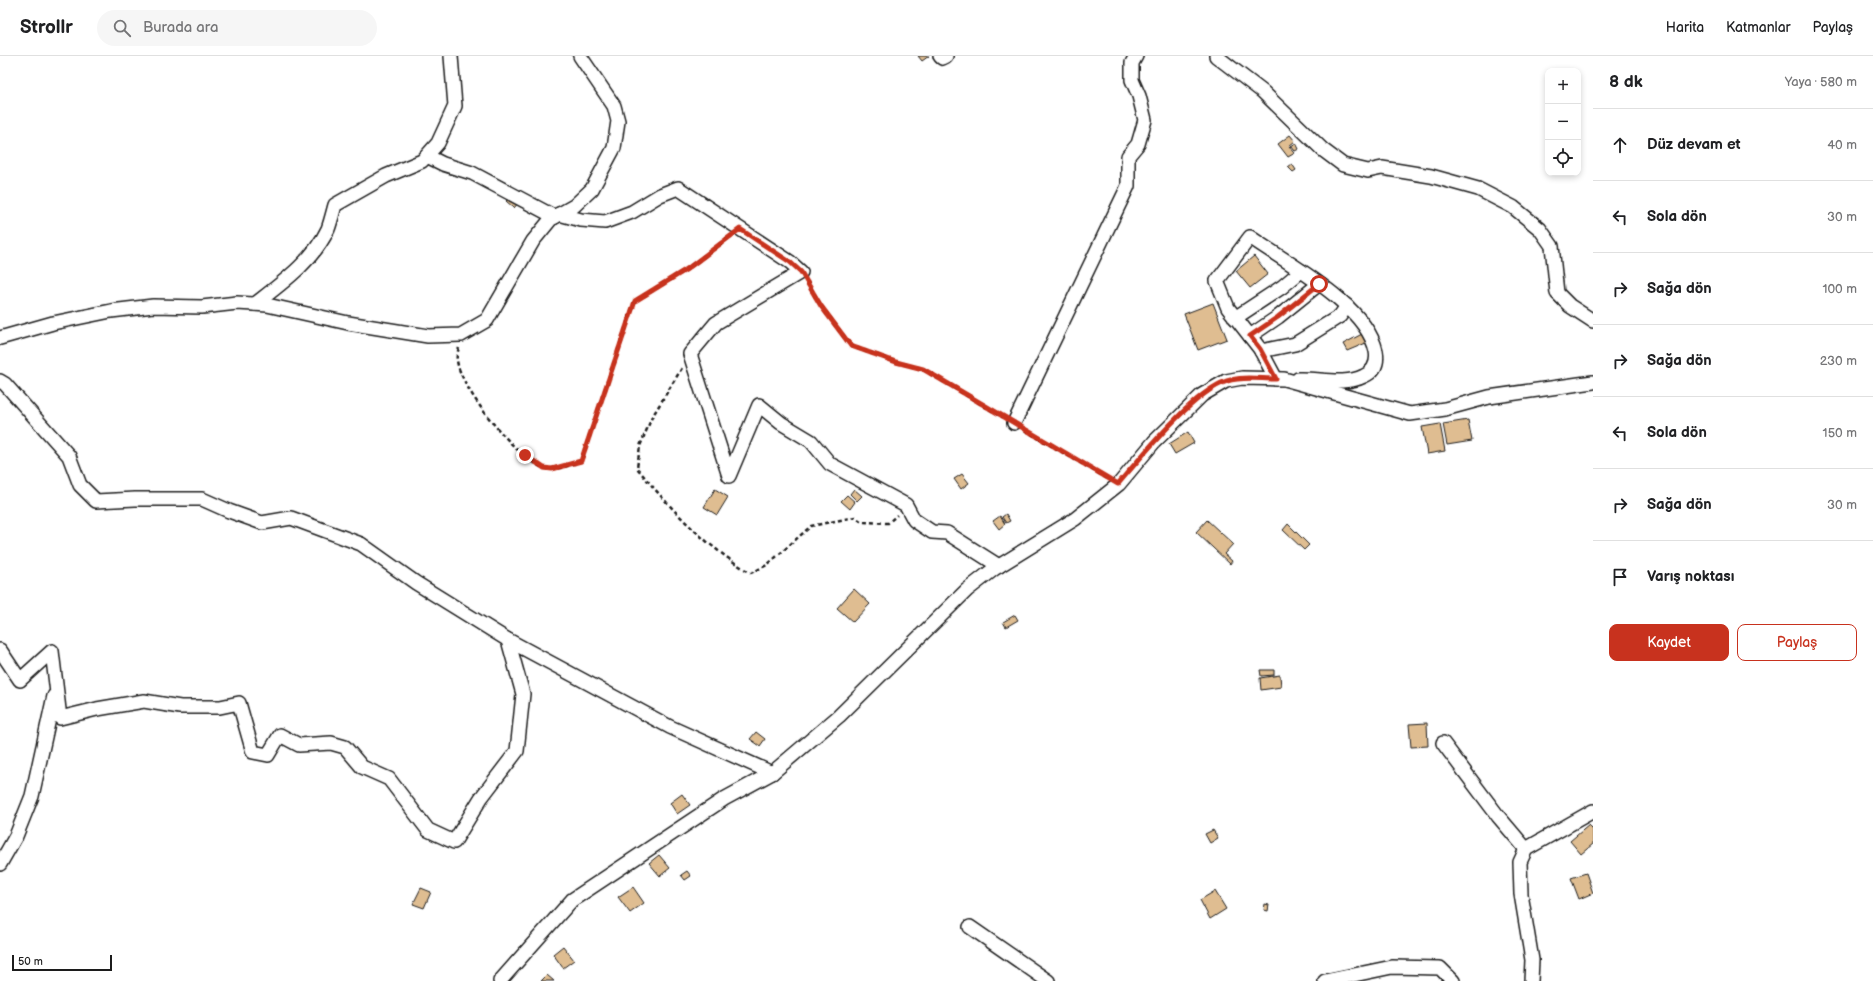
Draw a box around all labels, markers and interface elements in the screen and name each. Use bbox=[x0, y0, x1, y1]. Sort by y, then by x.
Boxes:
search box bbox=[97, 10, 377, 46]
text: Strollr bbox=[20, 16, 73, 39]
icon: search bbox=[111, 17, 133, 39]
text: Burada ara bbox=[143, 18, 218, 37]
text: Harita bbox=[1666, 19, 1704, 36]
text: Katmanlar bbox=[1726, 19, 1791, 36]
text: Paylaş bbox=[1813, 19, 1853, 36]
map controls bbox=[1545, 68, 1581, 176]
button: + bbox=[1545, 68, 1581, 104]
text: 8 dk bbox=[1609, 72, 1643, 92]
text: Yaya · 580 m bbox=[1785, 74, 1857, 90]
button: − bbox=[1545, 104, 1581, 140]
icon: ahead bbox=[1609, 134, 1631, 156]
text: Düz devam et bbox=[1647, 135, 1741, 154]
text: 40 m bbox=[1827, 137, 1857, 153]
button: locate bbox=[1545, 140, 1581, 176]
icon: left bbox=[1609, 206, 1631, 228]
text: Sola dön bbox=[1647, 207, 1707, 226]
text: 30 m bbox=[1827, 209, 1857, 225]
route start bbox=[1310, 275, 1328, 293]
icon: right bbox=[1609, 278, 1631, 300]
text: Sağa dön bbox=[1647, 279, 1712, 298]
text: 100 m bbox=[1822, 281, 1857, 297]
icon: right bbox=[1609, 350, 1631, 372]
text: Sağa dön bbox=[1647, 351, 1712, 370]
text: 230 m bbox=[1820, 353, 1857, 369]
icon: left bbox=[1609, 422, 1631, 444]
text: Sola dön bbox=[1647, 423, 1707, 442]
text: 150 m bbox=[1823, 425, 1857, 441]
route end bbox=[516, 446, 534, 464]
icon: right bbox=[1609, 494, 1631, 516]
text: Sağa dön bbox=[1647, 495, 1712, 514]
text: 30 m bbox=[1827, 497, 1857, 513]
icon: arrive bbox=[1609, 566, 1631, 588]
text: Varış noktası bbox=[1647, 567, 1734, 586]
button: Kaydet bbox=[1609, 624, 1729, 661]
button: Paylaş bbox=[1737, 624, 1857, 661]
scale bar bbox=[12, 953, 112, 972]
text: 50 m bbox=[18, 955, 43, 968]

